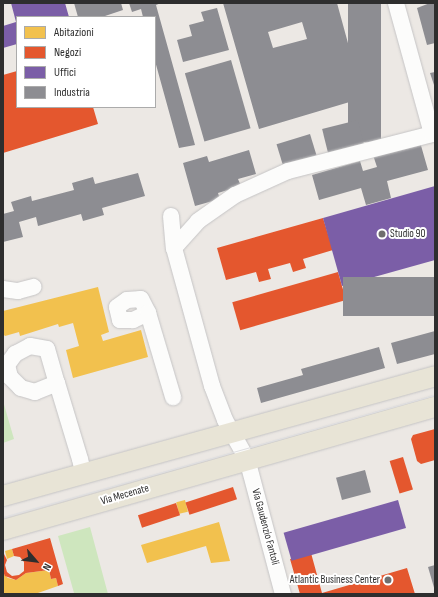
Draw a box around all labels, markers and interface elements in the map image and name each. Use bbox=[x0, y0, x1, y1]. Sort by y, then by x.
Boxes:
legend bbox=[16, 16, 156, 108]
text: Abitazioni bbox=[54, 25, 94, 40]
text: Negozi bbox=[54, 45, 81, 60]
text: Uffici bbox=[54, 65, 76, 80]
text: Industria bbox=[54, 85, 90, 100]
place label: Studio 90 bbox=[390, 227, 425, 241]
marker: Studio 90 bbox=[377, 229, 387, 239]
street label: Via Mecenate bbox=[99, 482, 151, 508]
street label: Via Gaudenzio Fantoli bbox=[248, 487, 282, 567]
north arrow bbox=[16, 541, 56, 581]
text: N bbox=[40, 561, 54, 573]
place label: Atlantic Business Center bbox=[290, 573, 380, 587]
marker: Atlantic Business Center bbox=[383, 575, 393, 585]

